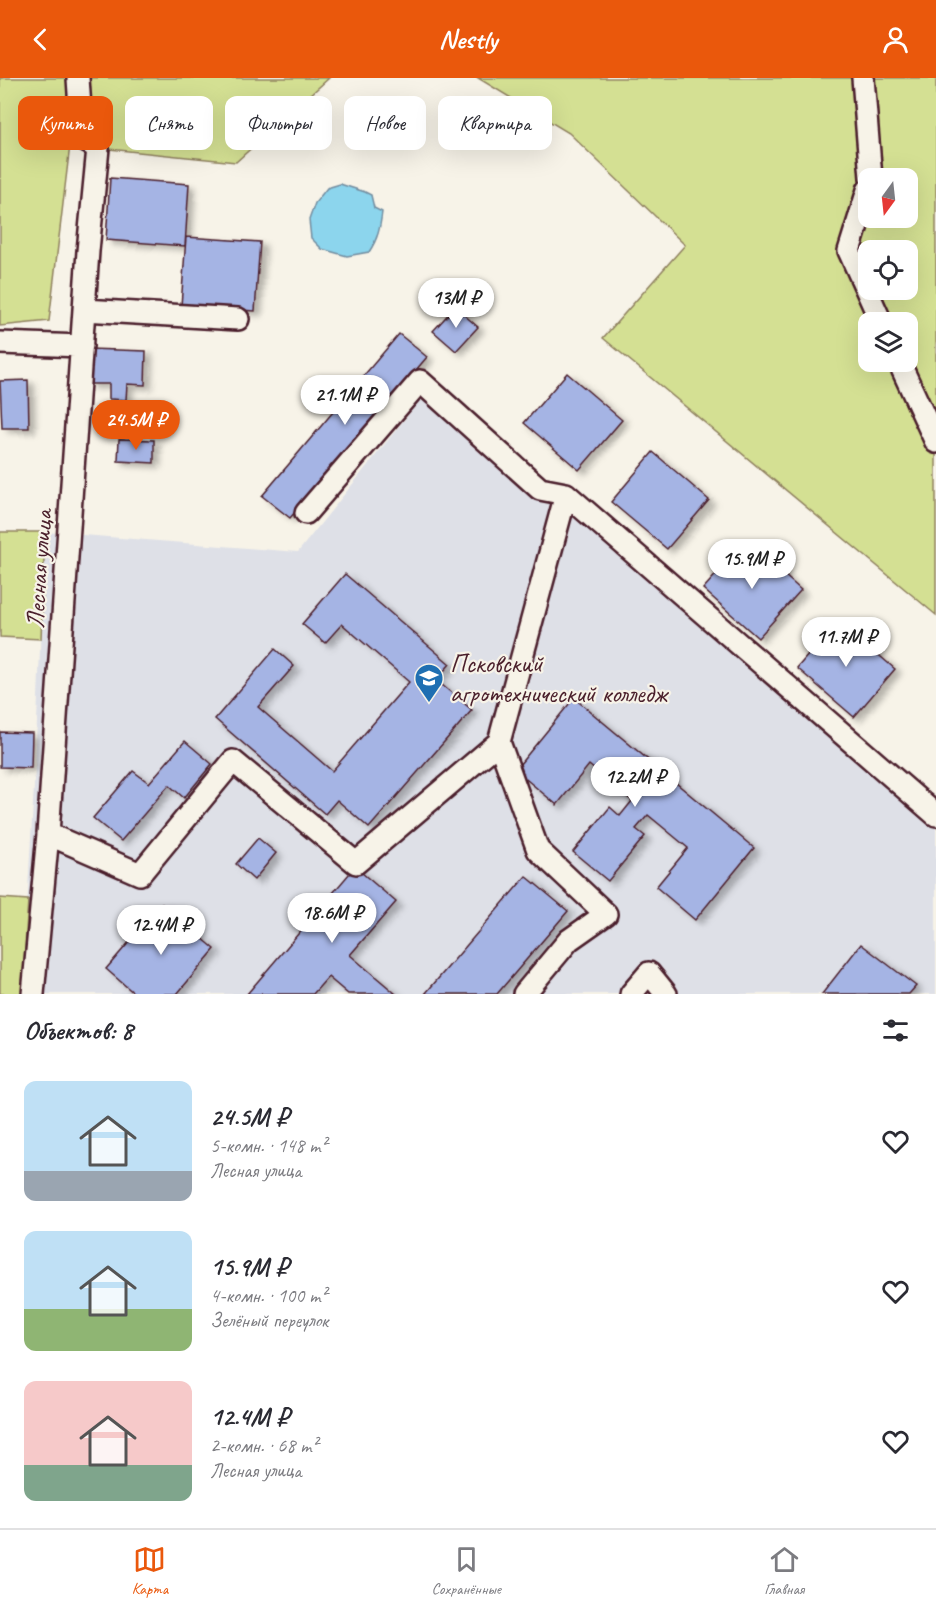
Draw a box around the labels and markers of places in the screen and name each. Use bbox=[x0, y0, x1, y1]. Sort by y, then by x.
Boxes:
pin: 13M ₽ bbox=[414, 278, 498, 329]
pin: 21.1M ₽ bbox=[290, 375, 400, 426]
pin: 24.5M ₽ bbox=[81, 400, 191, 451]
pin: 15.9M ₽ bbox=[697, 539, 807, 590]
pin: 11.7M ₽ bbox=[791, 617, 901, 668]
place label: Псковский агротехнический колледж bbox=[450, 647, 670, 710]
school or university icon: Псковский агротехнический колледж bbox=[413, 662, 445, 704]
pin: 12.2M ₽ bbox=[580, 757, 690, 808]
pin: 18.6M ₽ bbox=[277, 893, 387, 944]
pin: 12.4M ₽ bbox=[106, 905, 216, 956]

